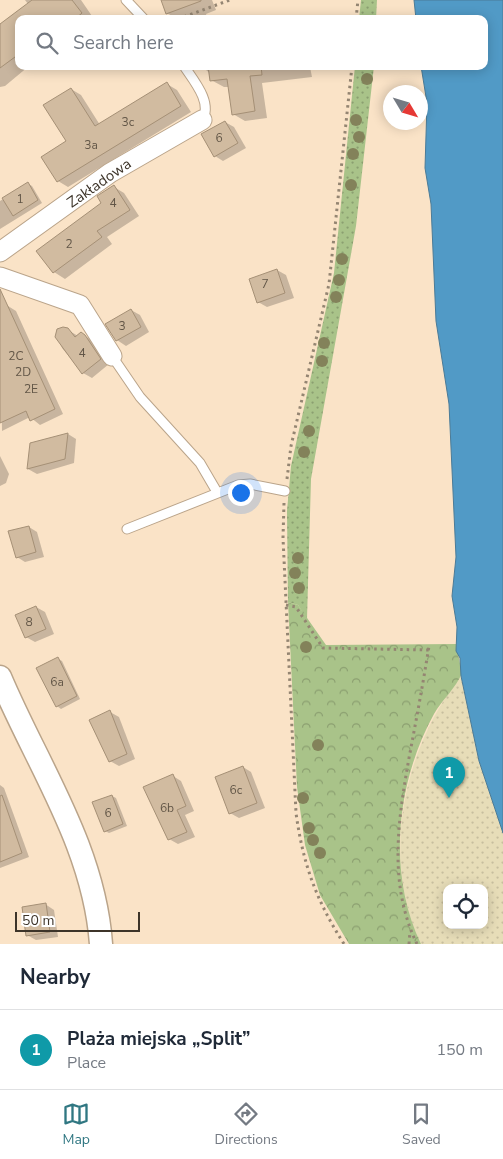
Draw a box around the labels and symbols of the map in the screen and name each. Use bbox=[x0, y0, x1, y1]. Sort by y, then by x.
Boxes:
north arrow bbox=[383, 85, 428, 130]
house number: 3c bbox=[122, 114, 135, 130]
house number: 6 bbox=[215, 130, 223, 146]
house number: 3a bbox=[84, 137, 98, 153]
street label: Zakładowa bbox=[63, 154, 135, 212]
house number: 1 bbox=[16, 191, 24, 207]
house number: 4 bbox=[109, 195, 117, 211]
house number: 2 bbox=[65, 236, 73, 252]
house number: 7 bbox=[261, 276, 269, 292]
house number: 3 bbox=[118, 318, 126, 334]
house number: 4 bbox=[78, 345, 86, 361]
house number: 2C bbox=[8, 348, 24, 364]
house number: 2D bbox=[15, 364, 31, 380]
house number: 2E bbox=[24, 381, 38, 397]
your location bbox=[228, 480, 254, 506]
house number: 8 bbox=[25, 614, 33, 630]
house number: 6a bbox=[50, 674, 64, 690]
pin: 1 bbox=[433, 757, 465, 798]
house number: 6c bbox=[230, 782, 243, 798]
house number: 6b bbox=[160, 800, 174, 816]
house number: 6 bbox=[104, 805, 112, 821]
scale bar bbox=[15, 909, 140, 932]

